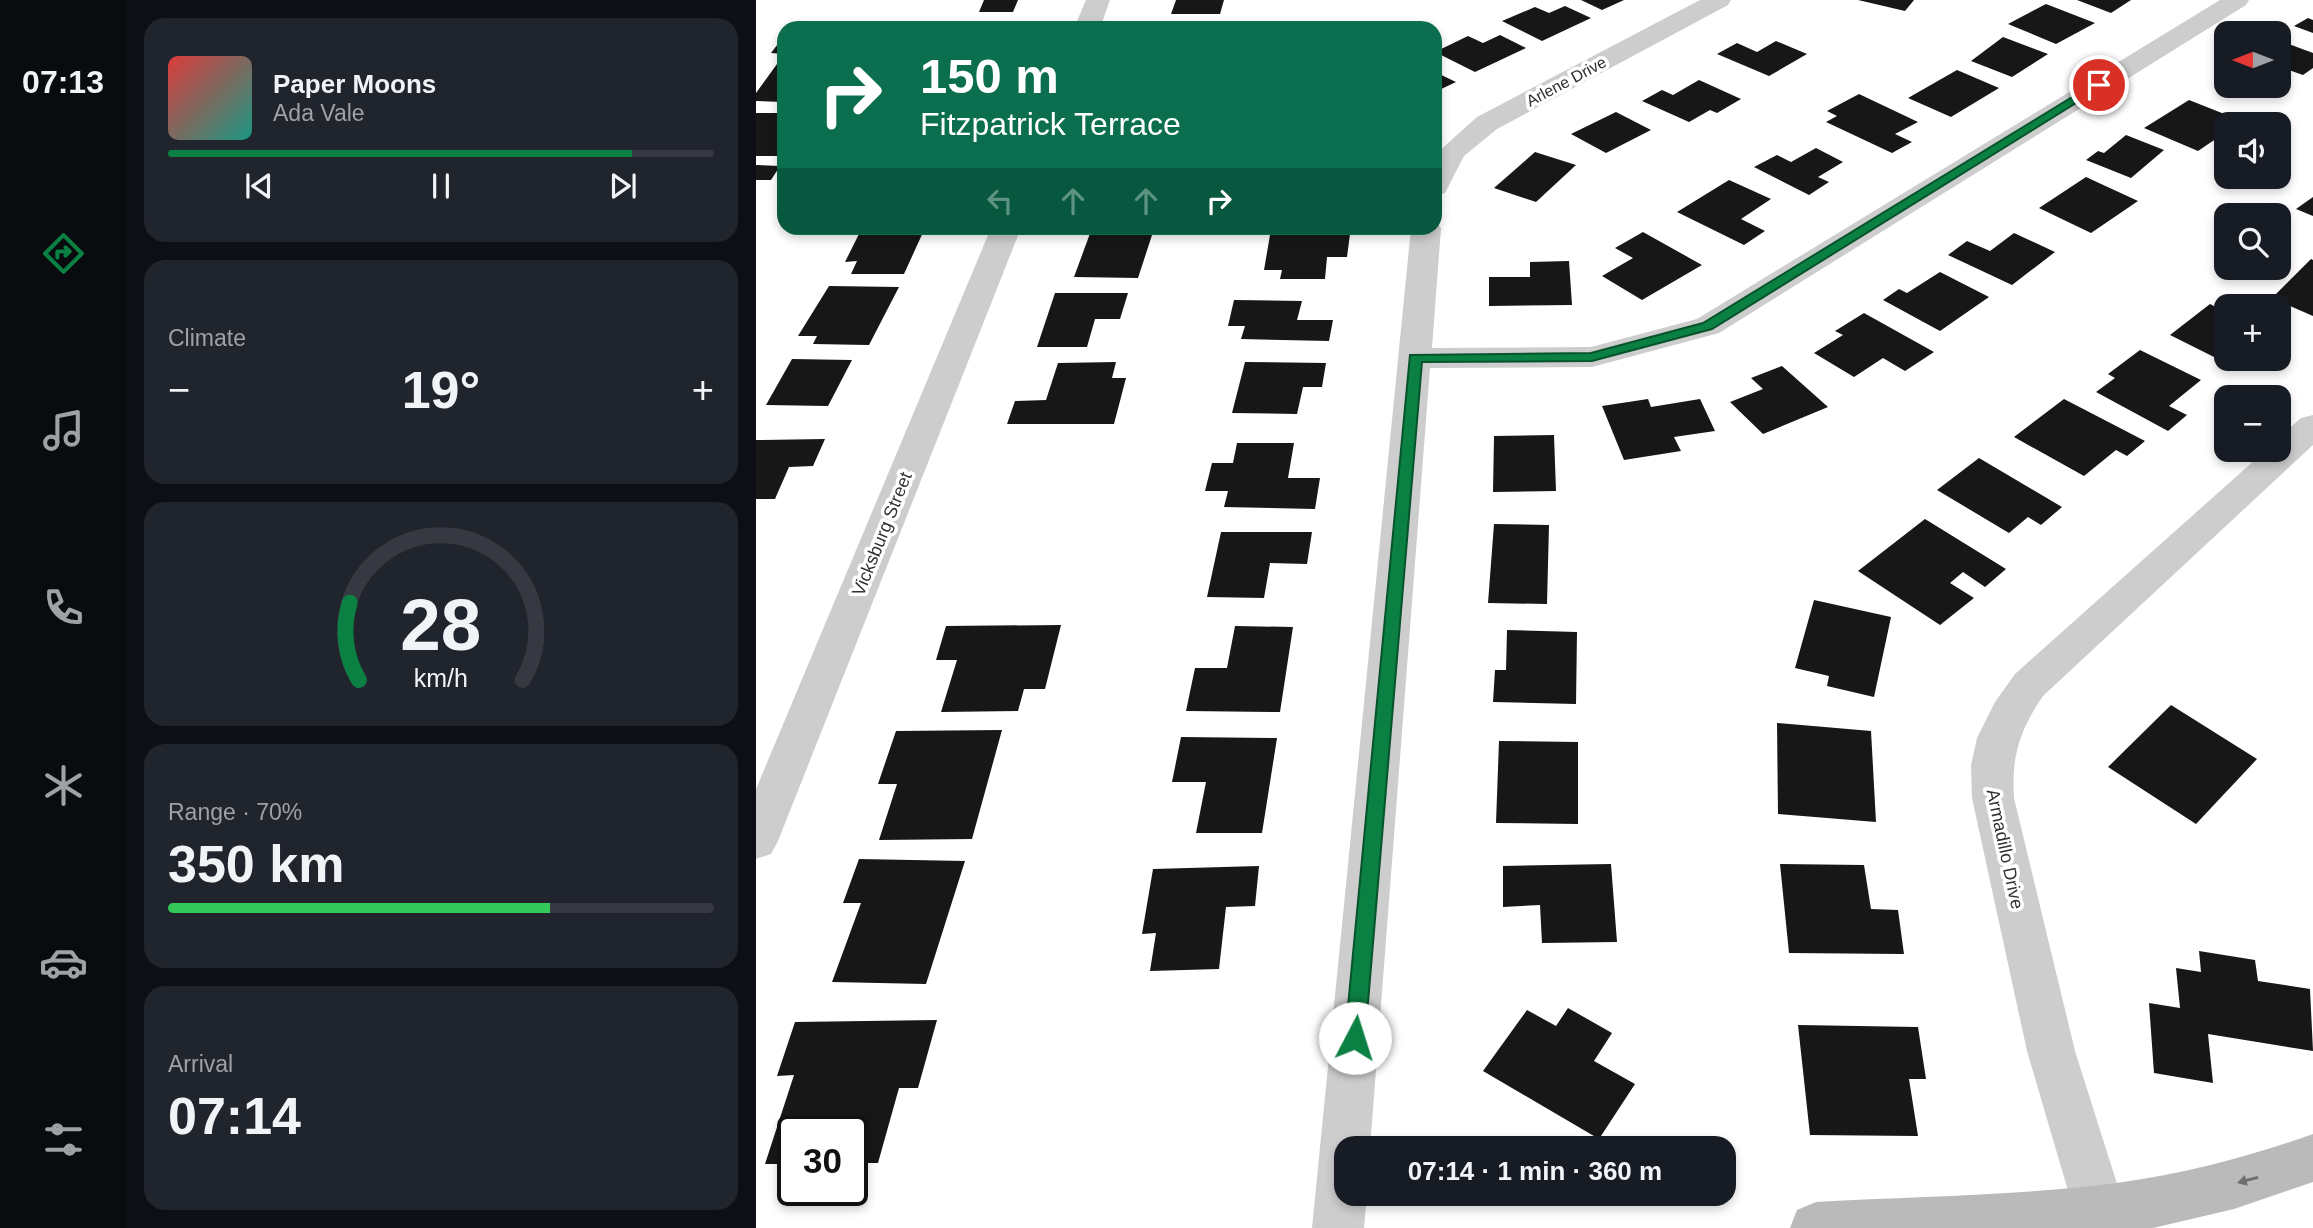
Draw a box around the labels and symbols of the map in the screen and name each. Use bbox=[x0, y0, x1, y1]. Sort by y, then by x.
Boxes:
north arrow bbox=[2214, 21, 2291, 98]
street label: Arlene Drive bbox=[1523, 53, 1609, 110]
pin bbox=[2069, 55, 2129, 115]
street label: Vicksburg Street bbox=[848, 469, 916, 599]
street label: Armadillo Drive bbox=[1983, 787, 2027, 911]
position arrow bbox=[1318, 1001, 1392, 1075]
speed limit sign: 30 bbox=[777, 1115, 868, 1206]
one-way arrow bbox=[2237, 1175, 2259, 1186]

